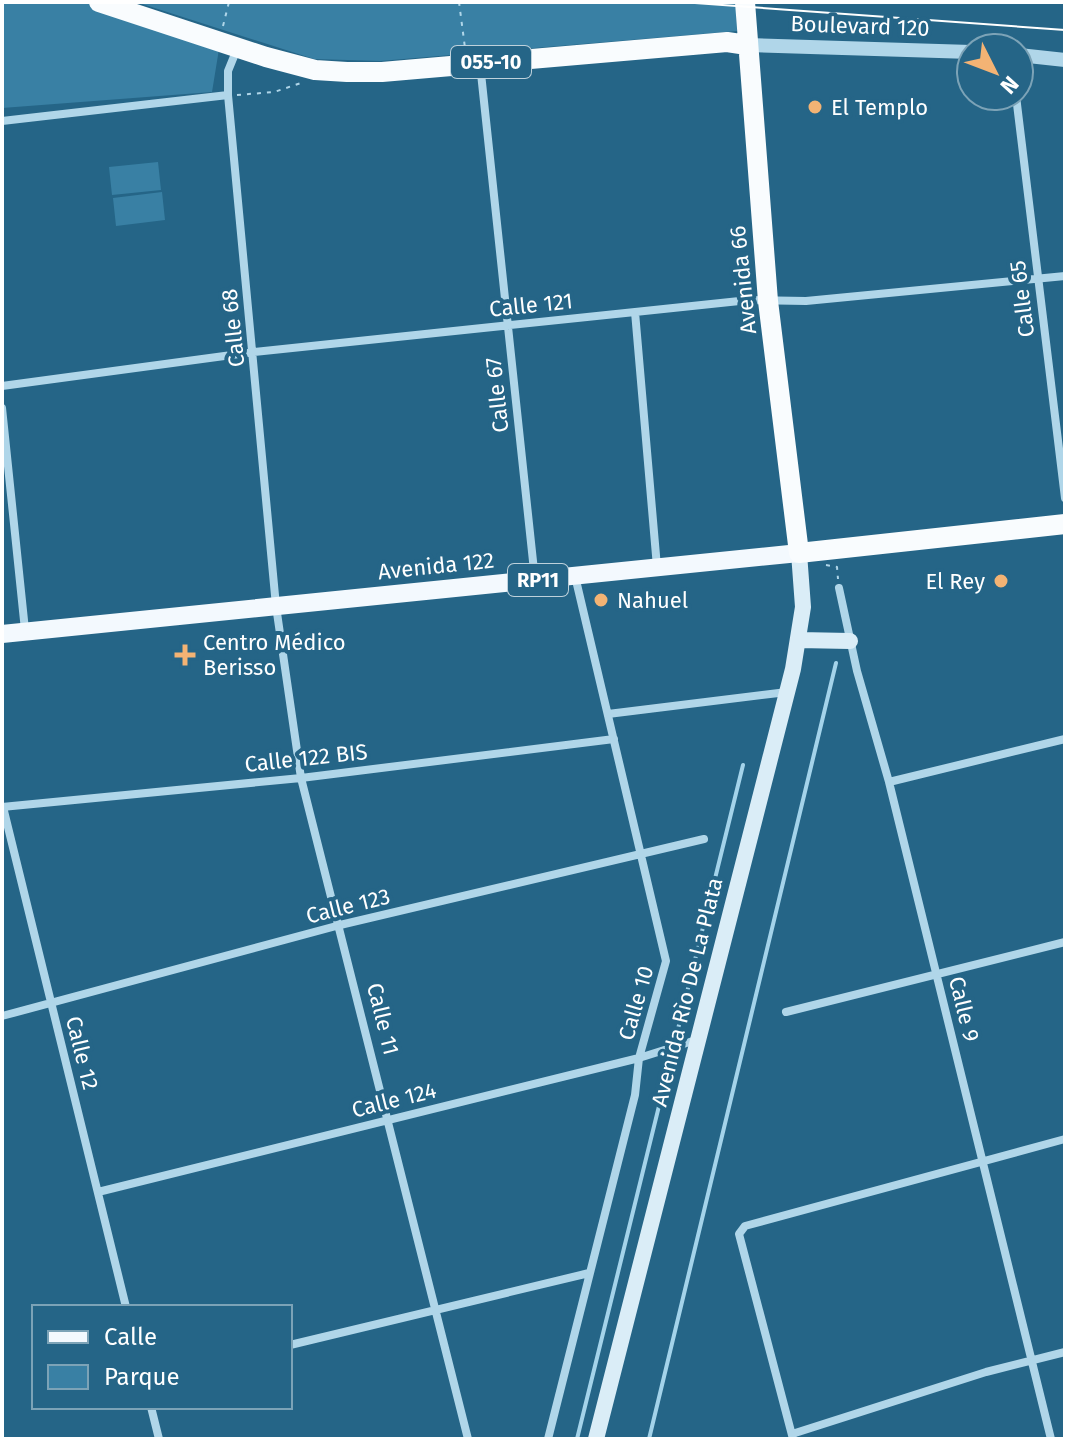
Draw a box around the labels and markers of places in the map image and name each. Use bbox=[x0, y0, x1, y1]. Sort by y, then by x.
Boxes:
place label: El Templo bbox=[831, 94, 928, 121]
marker: El Templo bbox=[806, 98, 824, 116]
place label: El Rey bbox=[925, 568, 985, 595]
marker: El Rey bbox=[992, 572, 1010, 590]
place label: Nahuel bbox=[617, 587, 688, 614]
marker: Nahuel bbox=[592, 591, 610, 609]
place label: Centro Médico Berisso bbox=[203, 629, 346, 681]
marker: Centro Médico Berisso bbox=[174, 644, 196, 666]

